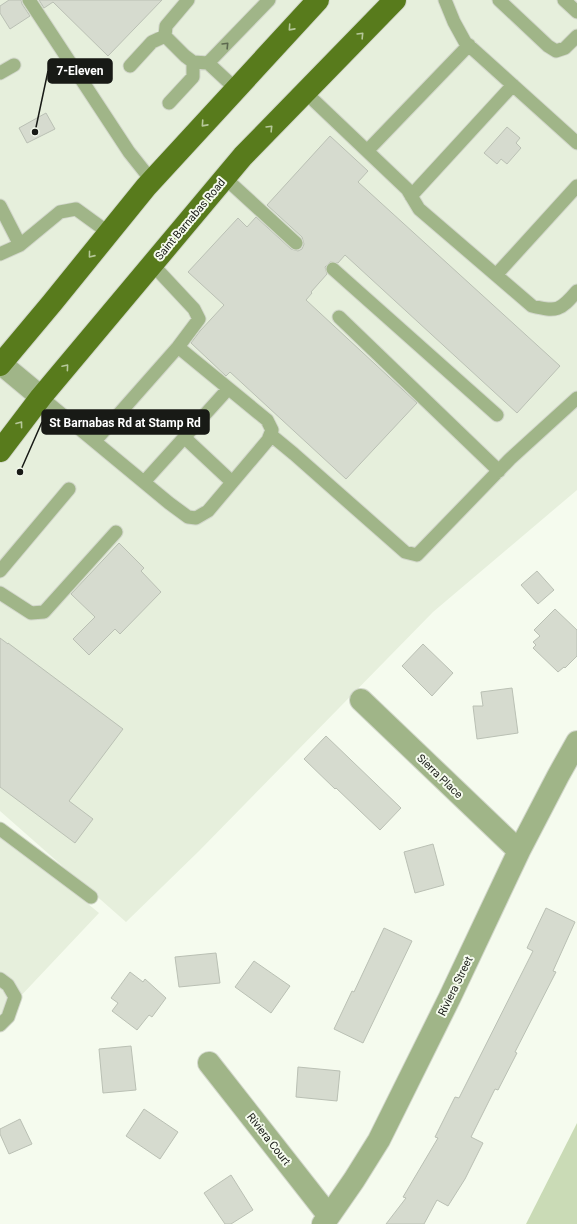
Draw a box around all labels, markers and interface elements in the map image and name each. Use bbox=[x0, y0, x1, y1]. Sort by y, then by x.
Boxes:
one-way arrow bbox=[289, 24, 296, 31]
one-way arrow bbox=[356, 32, 364, 40]
one-way arrow bbox=[221, 42, 229, 50]
callout: 7-Eleven bbox=[48, 59, 112, 83]
text: 7-Eleven bbox=[56, 64, 104, 78]
one-way arrow bbox=[201, 120, 208, 127]
one-way arrow bbox=[265, 125, 273, 133]
street label: Saint Barnabas Road bbox=[153, 176, 228, 263]
one-way arrow bbox=[89, 250, 96, 257]
one-way arrow bbox=[61, 365, 68, 372]
callout: St Barnabas Rd at Stamp Rd bbox=[42, 410, 209, 434]
text: St Barnabas Rd at Stamp Rd bbox=[49, 416, 201, 430]
one-way arrow bbox=[16, 421, 23, 428]
street label: Sierra Place bbox=[414, 751, 465, 801]
street label: Riviera Street bbox=[435, 954, 476, 1018]
street label: Riviera Court bbox=[244, 1111, 293, 1168]

